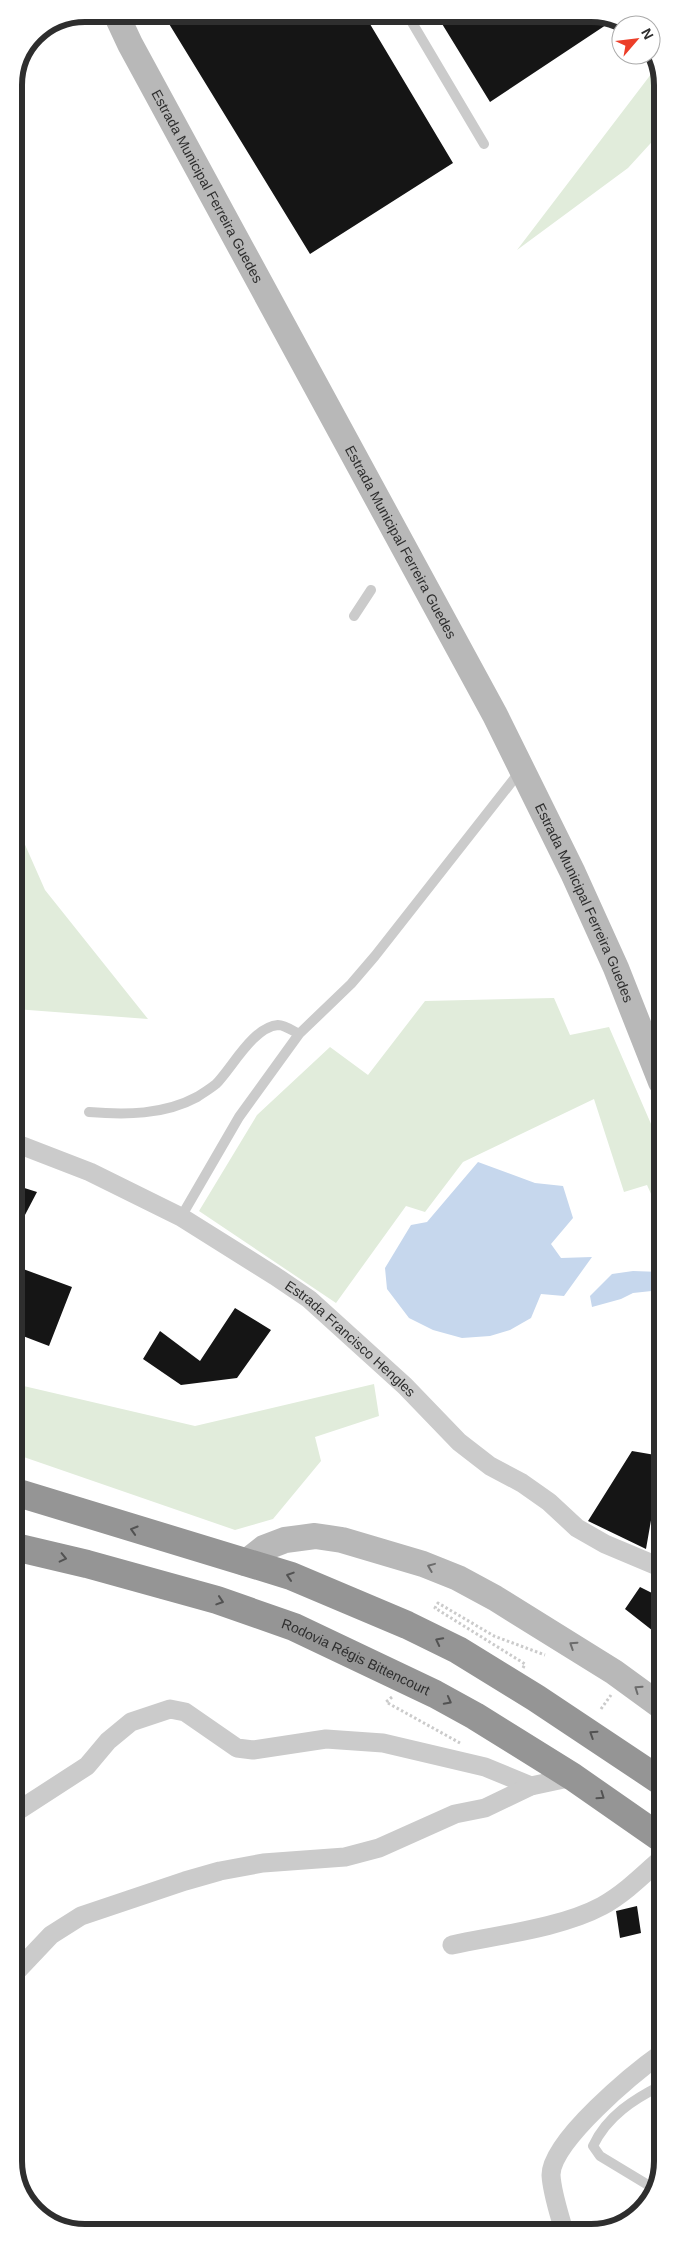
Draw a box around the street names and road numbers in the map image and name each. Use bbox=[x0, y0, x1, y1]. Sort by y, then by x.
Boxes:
street label: Estrada Municipal Ferreira Guedes bbox=[148, 87, 266, 286]
street label: Estrada Municipal Ferreira Guedes bbox=[342, 443, 460, 641]
street label: Estrada Municipal Ferreira Guedes bbox=[532, 801, 637, 1005]
street label: Estrada Francisco Hengles bbox=[282, 1277, 419, 1400]
street label: Rodovia Régis Bittencourt bbox=[280, 1615, 433, 1698]

